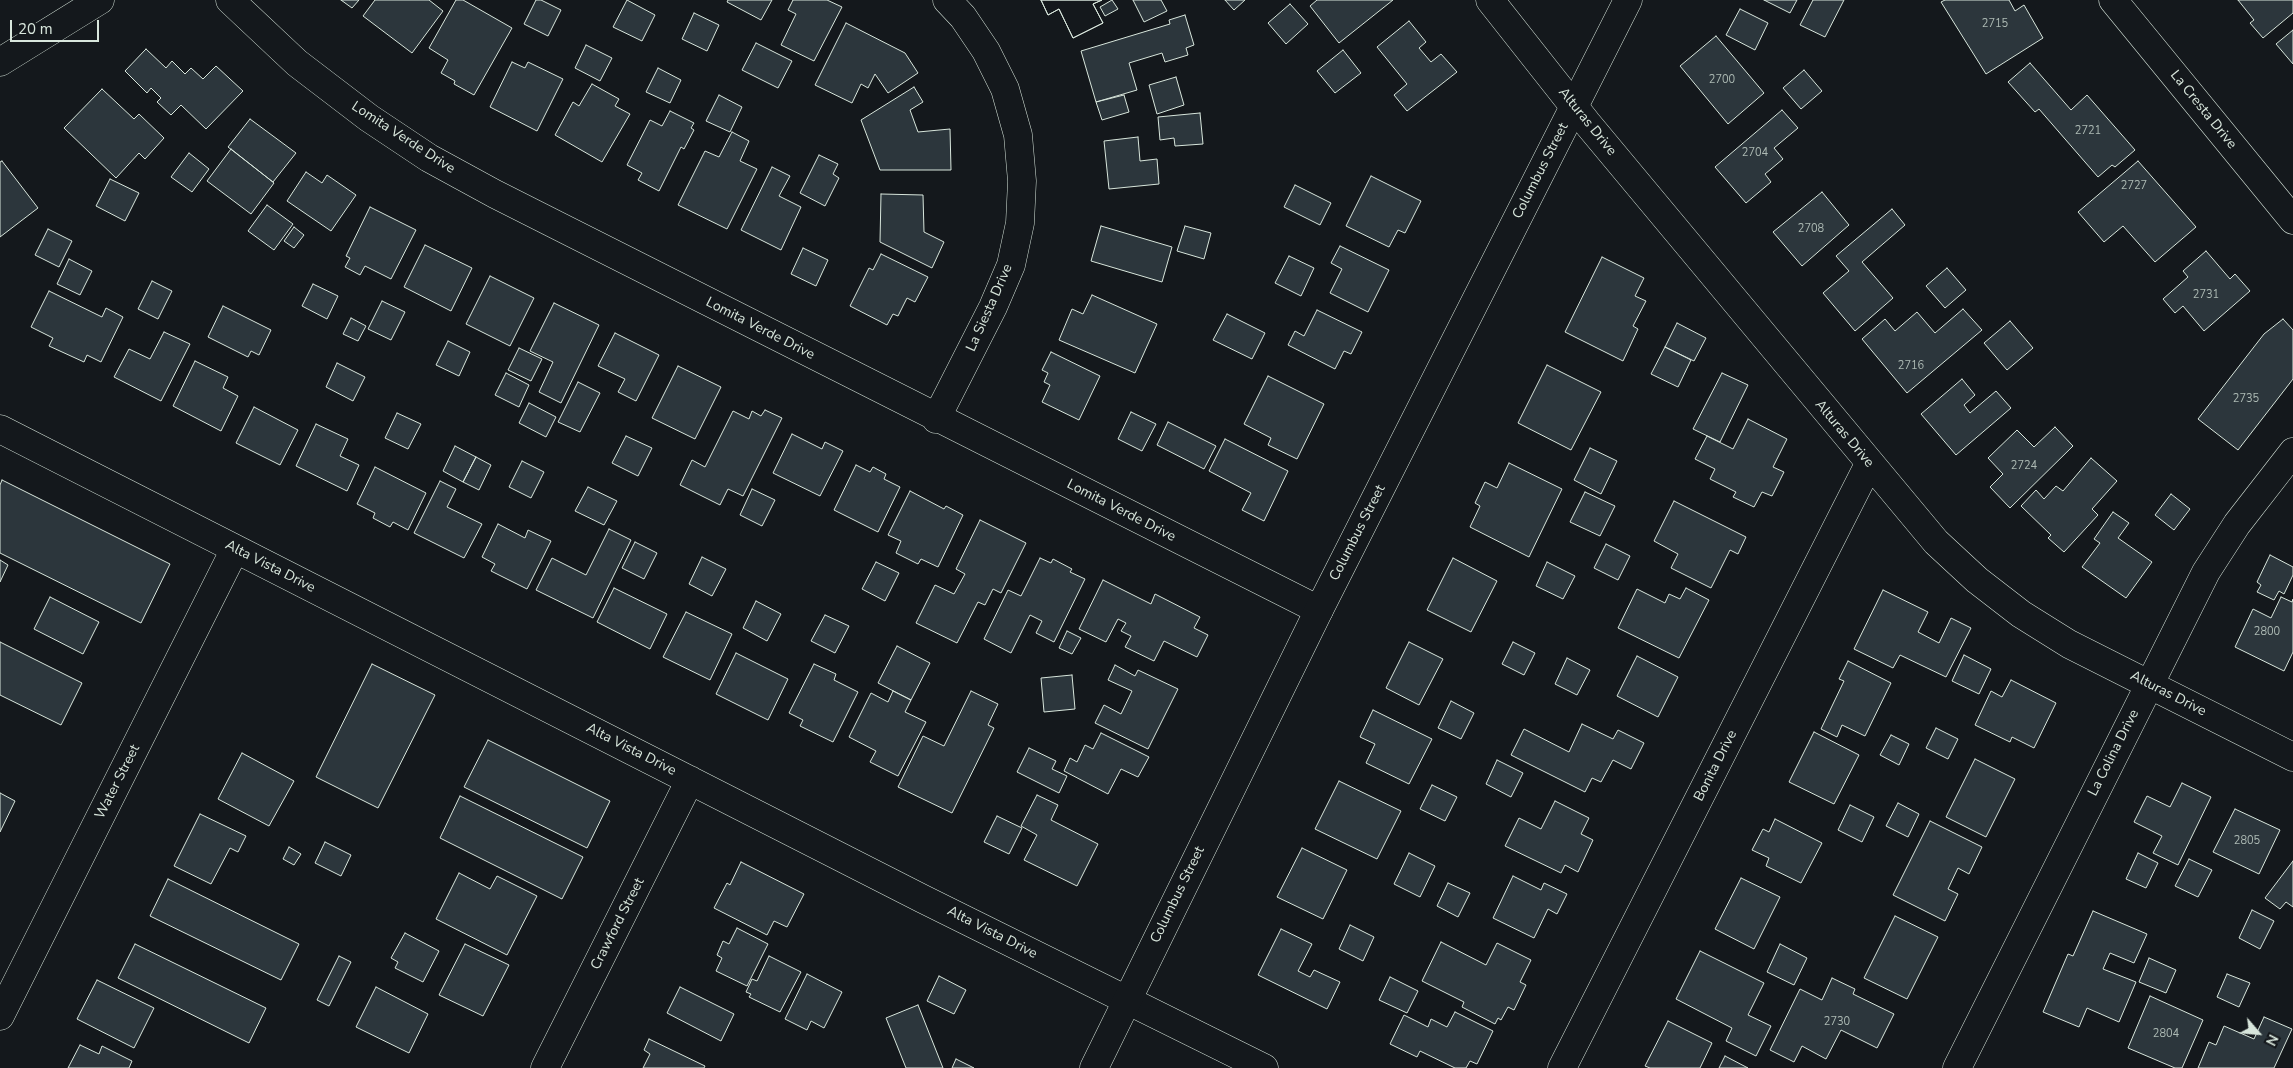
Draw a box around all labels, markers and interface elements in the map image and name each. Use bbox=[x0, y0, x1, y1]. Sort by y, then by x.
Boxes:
scale bar bbox=[12, 10, 101, 42]
house number: 2715 bbox=[1982, 17, 2008, 31]
text: 20 m bbox=[18, 19, 53, 39]
street label: La Cresta Drive bbox=[2166, 67, 2240, 153]
house number: 2700 bbox=[1709, 73, 1735, 87]
street label: Alturas Drive bbox=[1554, 85, 1620, 159]
street label: Lomita Verde Drive bbox=[348, 98, 458, 178]
street label: Columbus Street bbox=[1510, 120, 1572, 222]
house number: 2721 bbox=[2075, 124, 2101, 138]
house number: 2704 bbox=[1742, 146, 1768, 160]
house number: 2727 bbox=[2121, 179, 2147, 193]
house number: 2708 bbox=[1798, 222, 1824, 236]
street label: La Siesta Drive bbox=[963, 262, 1017, 354]
house number: 2731 bbox=[2193, 288, 2219, 302]
street label: Lomita Verde Drive bbox=[703, 294, 817, 364]
house number: 2716 bbox=[1898, 359, 1924, 373]
house number: 2735 bbox=[2233, 392, 2259, 406]
street label: Alturas Drive bbox=[1811, 397, 1877, 471]
house number: 2724 bbox=[2011, 459, 2037, 473]
street label: Lomita Verde Drive bbox=[1064, 476, 1178, 546]
street label: Columbus Street bbox=[1327, 482, 1389, 584]
street label: Alta Vista Drive bbox=[222, 537, 318, 597]
house number: 2800 bbox=[2254, 625, 2280, 639]
street label: Alturas Drive bbox=[2127, 668, 2209, 720]
street label: La Colina Drive bbox=[2085, 707, 2143, 799]
street label: Alta Vista Drive bbox=[583, 720, 679, 780]
street label: Bonita Drive bbox=[1691, 728, 1741, 804]
street label: Water Street bbox=[92, 742, 144, 822]
house number: 2805 bbox=[2234, 834, 2260, 848]
street label: Columbus Street bbox=[1147, 844, 1209, 946]
street label: Crawford Street bbox=[588, 875, 648, 973]
street label: Alta Vista Drive bbox=[944, 903, 1040, 963]
north arrow bbox=[2233, 1008, 2283, 1058]
house number: 2730 bbox=[1824, 1015, 1850, 1029]
house number: 2804 bbox=[2153, 1027, 2179, 1041]
text: N bbox=[2261, 1031, 2283, 1049]

